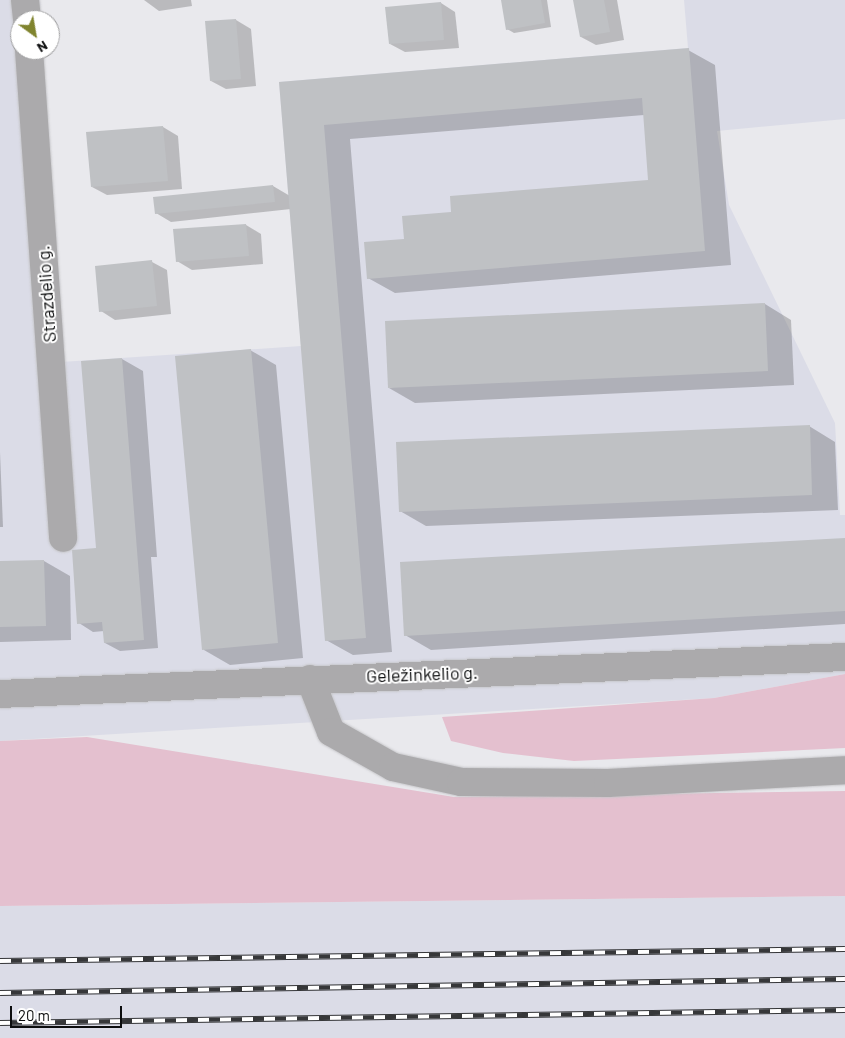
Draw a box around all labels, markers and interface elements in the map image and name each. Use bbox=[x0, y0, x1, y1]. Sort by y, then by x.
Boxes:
north arrow bbox=[10, 10, 60, 60]
text: N bbox=[34, 38, 51, 57]
street label: Strazdelio g. bbox=[32, 245, 60, 343]
street label: Geležinkelio g. bbox=[366, 661, 478, 687]
scale bar bbox=[12, 996, 125, 1028]
text: 20 m bbox=[18, 1006, 50, 1024]

